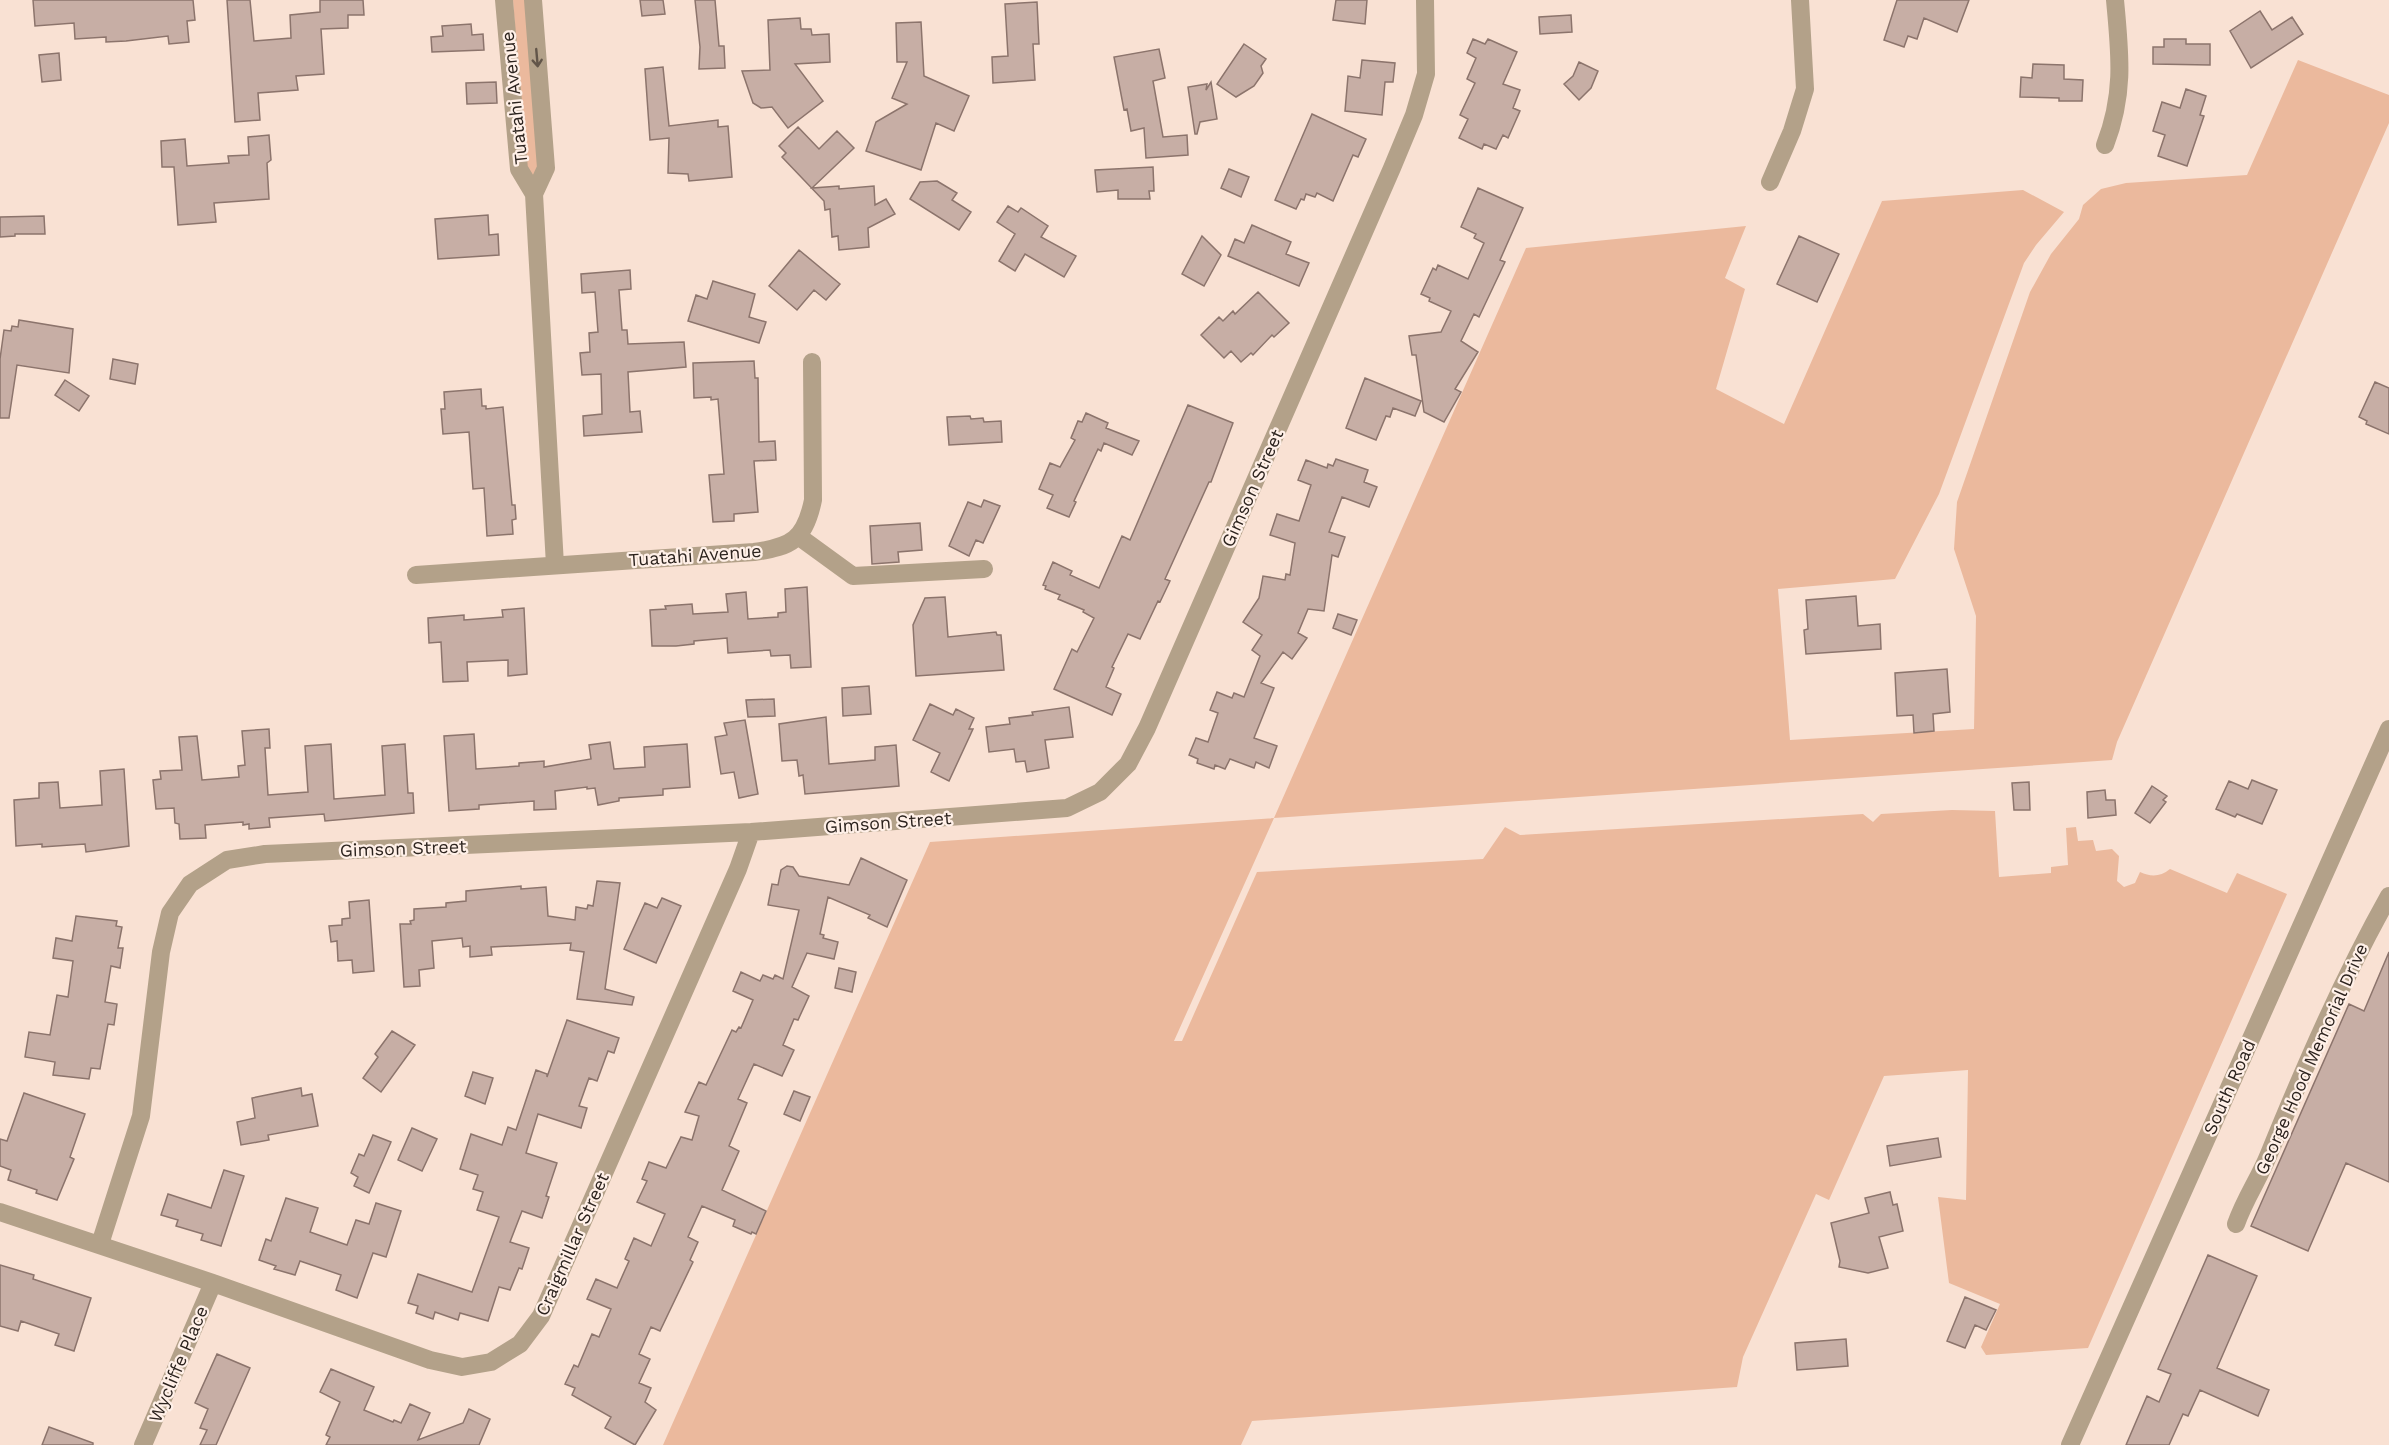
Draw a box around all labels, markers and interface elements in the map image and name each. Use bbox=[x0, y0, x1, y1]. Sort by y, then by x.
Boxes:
street label: Tuatahi Avenue bbox=[497, 31, 531, 165]
one-way arrow bbox=[532, 48, 543, 68]
street label: Gimson Street bbox=[1217, 425, 1288, 550]
street label: Tuatahi Avenue bbox=[628, 540, 762, 570]
street label: Gimson Street bbox=[824, 807, 952, 837]
street label: Gimson Street bbox=[339, 835, 467, 861]
street label: George Hood Memorial Drive bbox=[2250, 940, 2372, 1178]
street label: South Road bbox=[2199, 1036, 2259, 1138]
street label: Craigmillar Street bbox=[531, 1169, 613, 1319]
street label: Wycliffe Place bbox=[144, 1303, 212, 1425]

